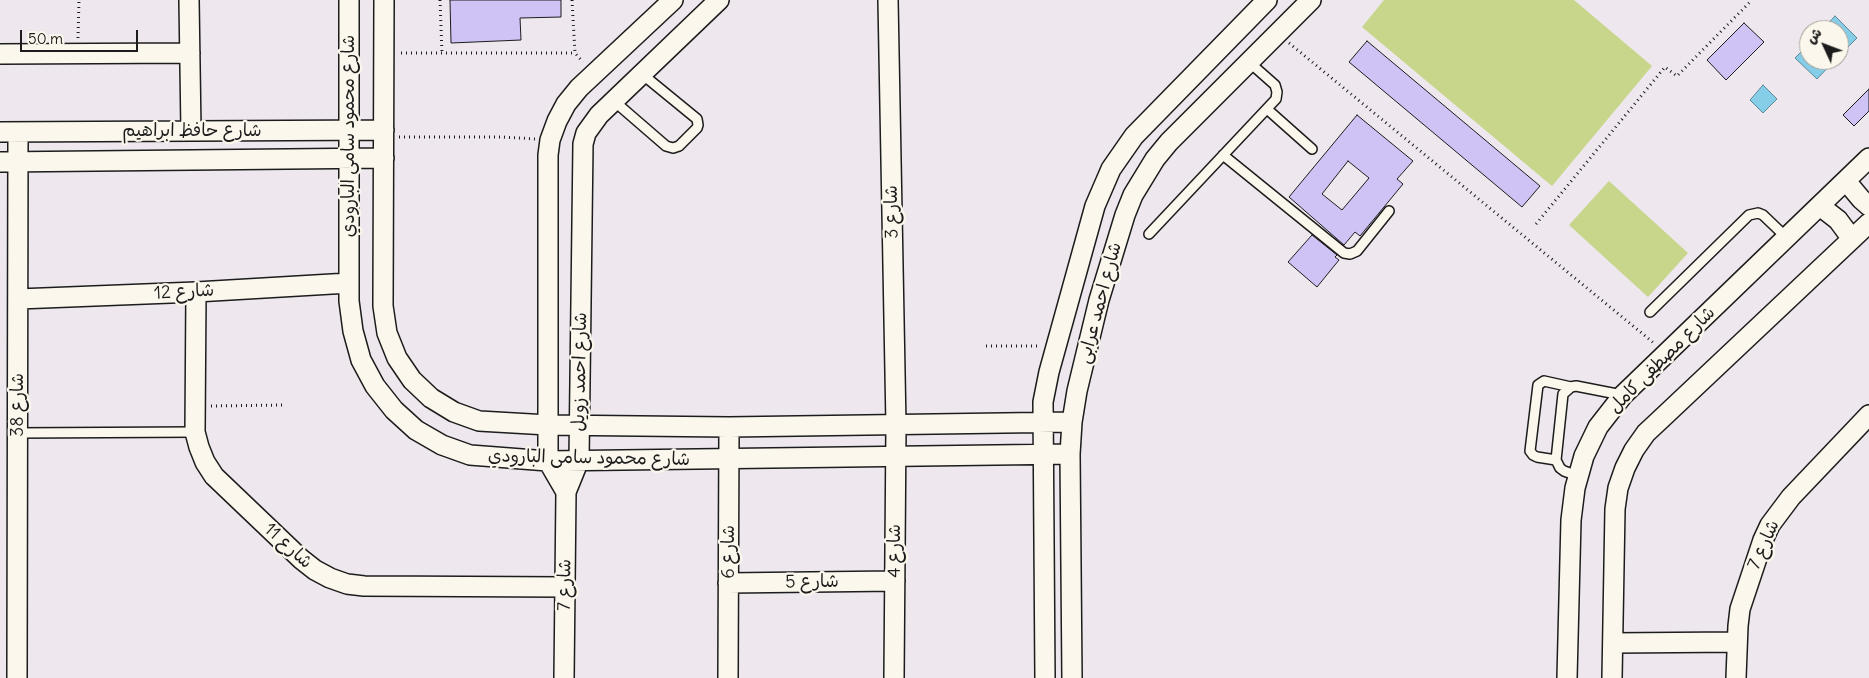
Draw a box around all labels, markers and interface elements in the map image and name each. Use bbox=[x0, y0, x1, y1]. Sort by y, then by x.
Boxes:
scale bar bbox=[22, 20, 140, 52]
north arrow bbox=[1799, 20, 1849, 70]
text: ش bbox=[1802, 24, 1826, 47]
text: 50 m bbox=[28, 29, 63, 48]
street label: شارع محمود سامى البارودي bbox=[338, 35, 360, 237]
street label: شارع حافظ ابراهيم bbox=[122, 120, 262, 142]
street label: شارع 3 bbox=[881, 185, 903, 239]
street label: شارع احمد عرابى bbox=[1073, 240, 1127, 366]
street label: شارع 12 bbox=[153, 280, 215, 304]
street label: شارع مصطفى كامل bbox=[1604, 302, 1720, 418]
street label: شارع احمد زويل bbox=[568, 312, 592, 432]
street label: شارع 38 bbox=[7, 373, 29, 437]
street label: شارع محمود سامى البارودي bbox=[488, 445, 690, 471]
street label: شارع 7 bbox=[1744, 517, 1784, 573]
street label: شارع 11 bbox=[259, 519, 317, 573]
street label: شارع 4 bbox=[884, 524, 906, 578]
street label: شارع 6 bbox=[718, 525, 740, 579]
street label: شارع 7 bbox=[554, 559, 576, 611]
street label: شارع 5 bbox=[785, 571, 839, 593]

